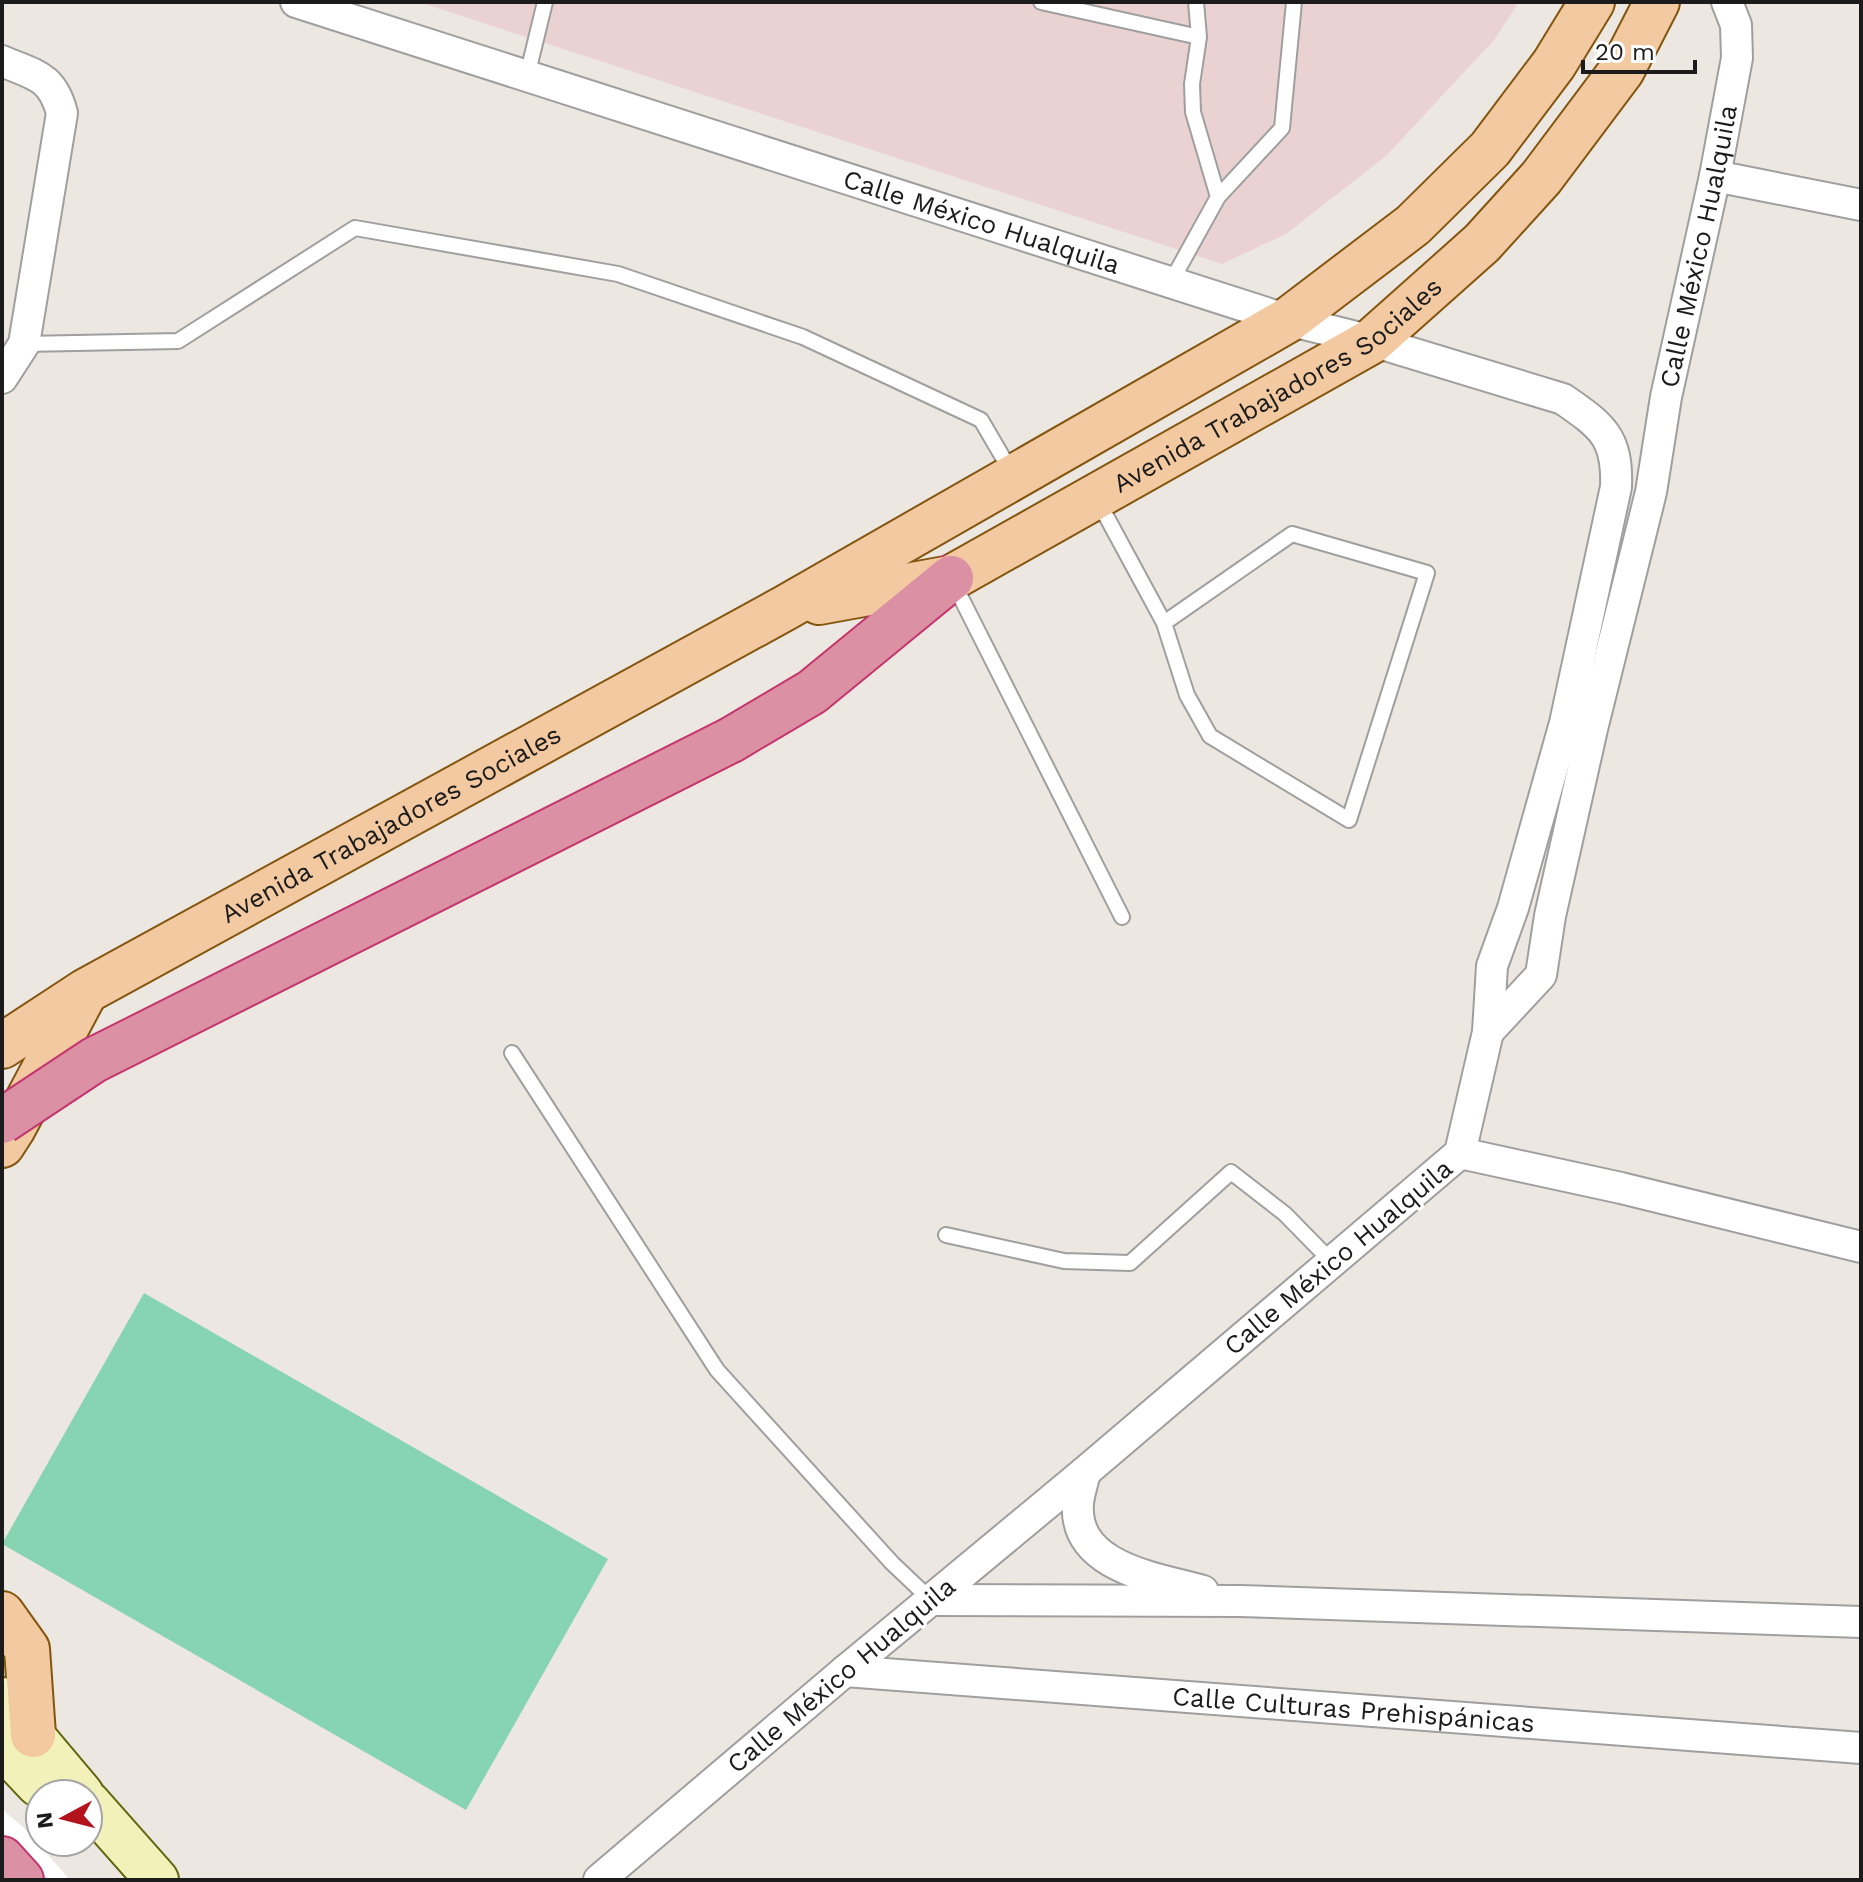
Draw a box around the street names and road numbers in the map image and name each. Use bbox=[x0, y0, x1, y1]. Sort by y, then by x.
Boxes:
street label: Calle México Hualquila bbox=[1654, 102, 1743, 390]
street label: Calle México Hualquila bbox=[840, 163, 1124, 280]
street label: Avenida Trabajadores Sociales bbox=[1108, 271, 1448, 499]
street label: Avenida Trabajadores Sociales bbox=[216, 719, 566, 929]
street label: Calle México Hualquila bbox=[1218, 1153, 1458, 1361]
street label: Calle México Hualquila bbox=[721, 1571, 961, 1779]
street label: Calle Culturas Prehispánicas bbox=[1171, 1681, 1536, 1738]

